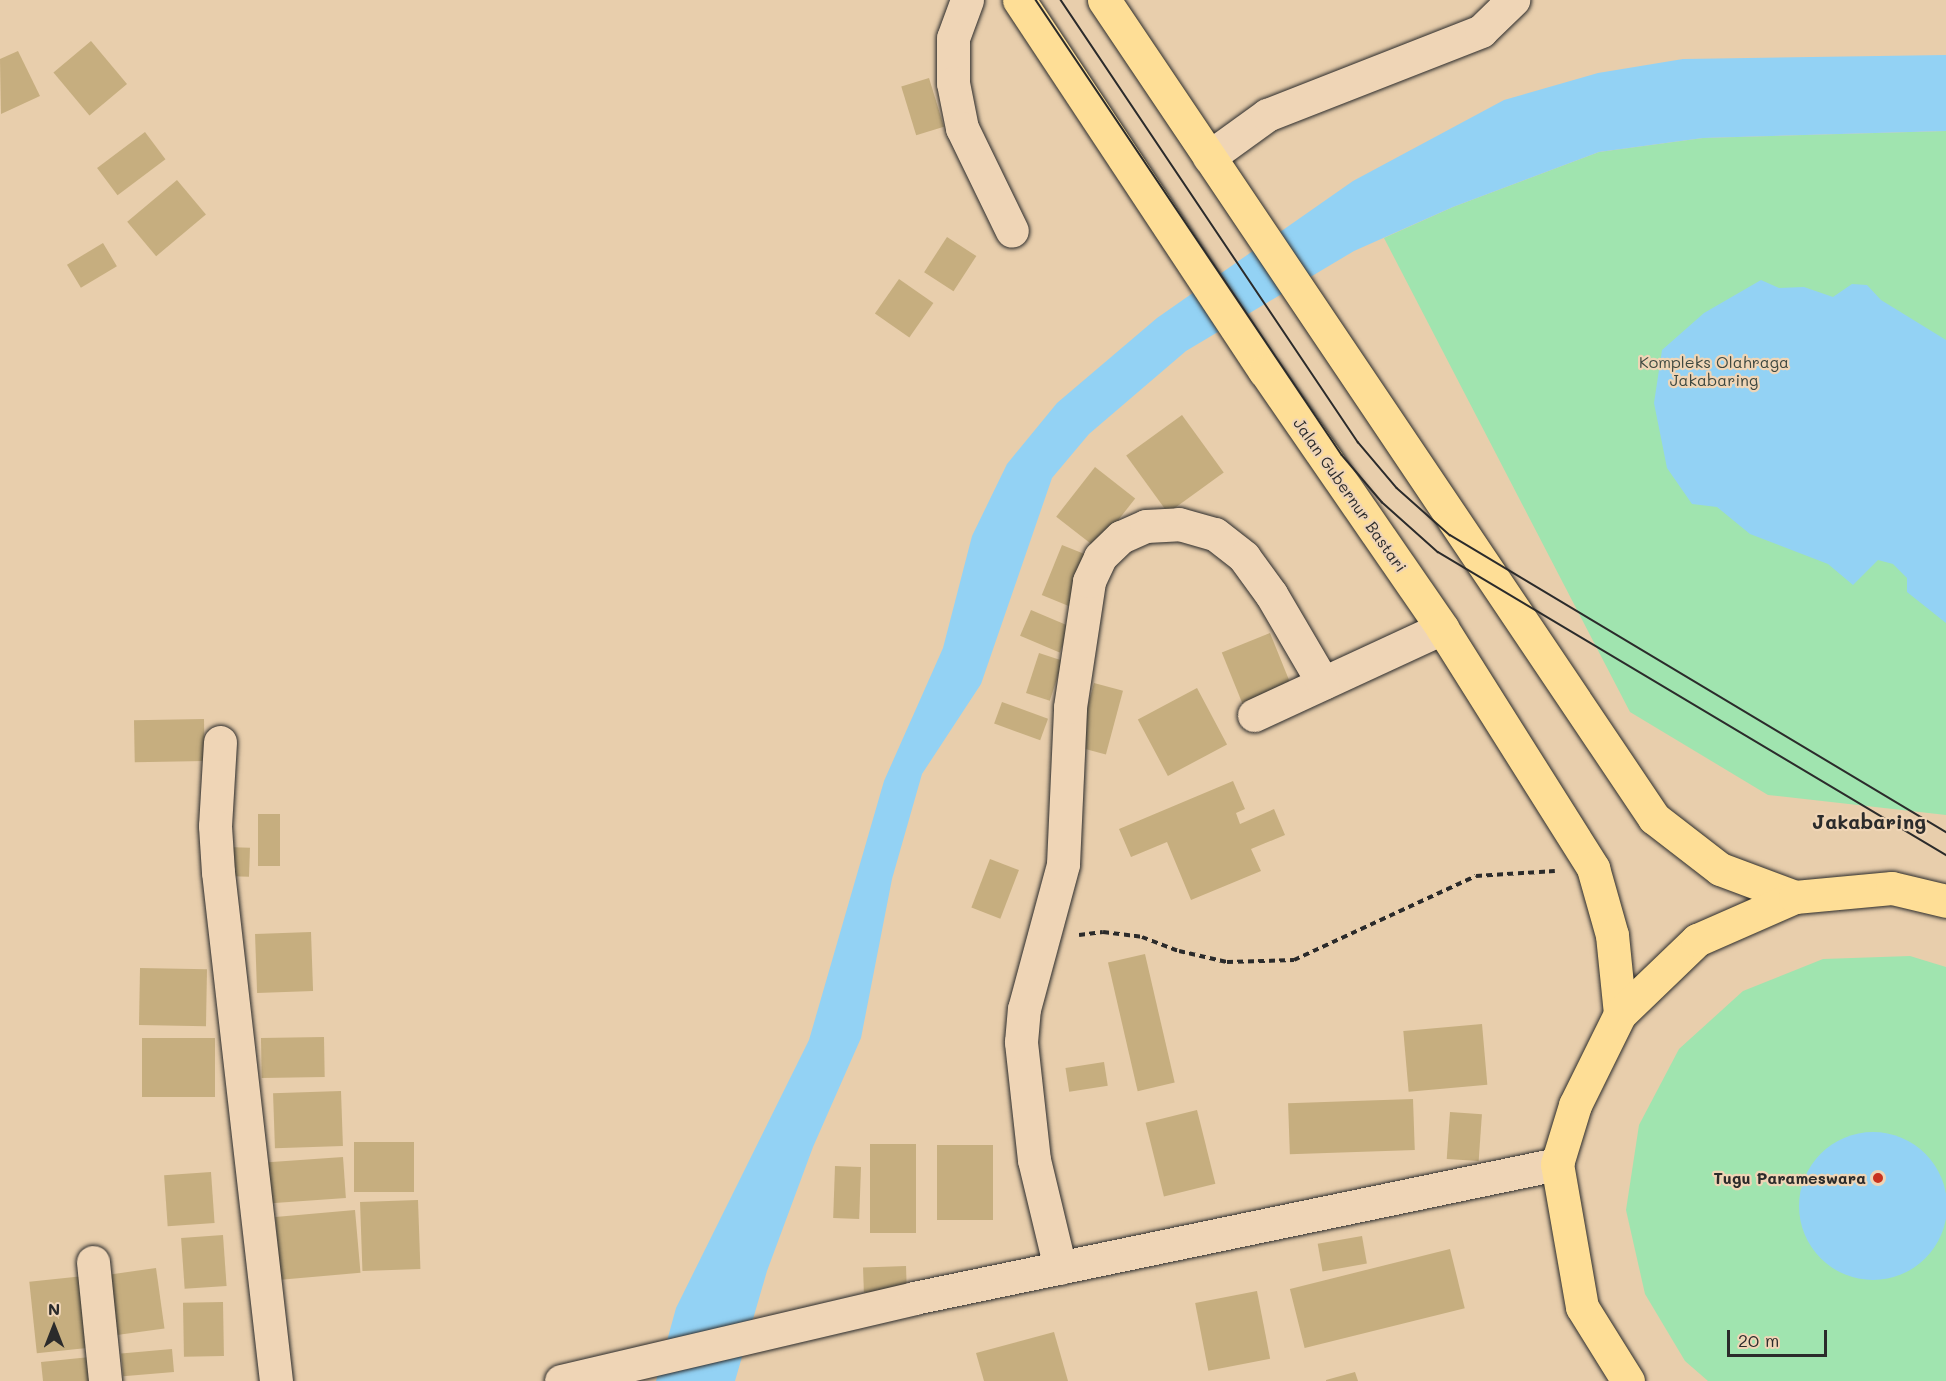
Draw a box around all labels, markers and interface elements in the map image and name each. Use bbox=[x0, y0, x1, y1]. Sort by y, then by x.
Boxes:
park label: Kompleks Olahraga Jakabaring bbox=[1639, 352, 1789, 390]
street label: Jalan Gubernur Bastari bbox=[1289, 414, 1411, 576]
district label: Jakabaring bbox=[1812, 809, 1926, 833]
place label: Tugu Parameswara bbox=[1713, 1168, 1866, 1188]
marker: Tugu Parameswara bbox=[1871, 1171, 1885, 1185]
north arrow bbox=[24, 1297, 84, 1357]
text: N bbox=[48, 1298, 60, 1319]
scale bar bbox=[1730, 1318, 1830, 1356]
text: 20 m bbox=[1738, 1328, 1779, 1352]

